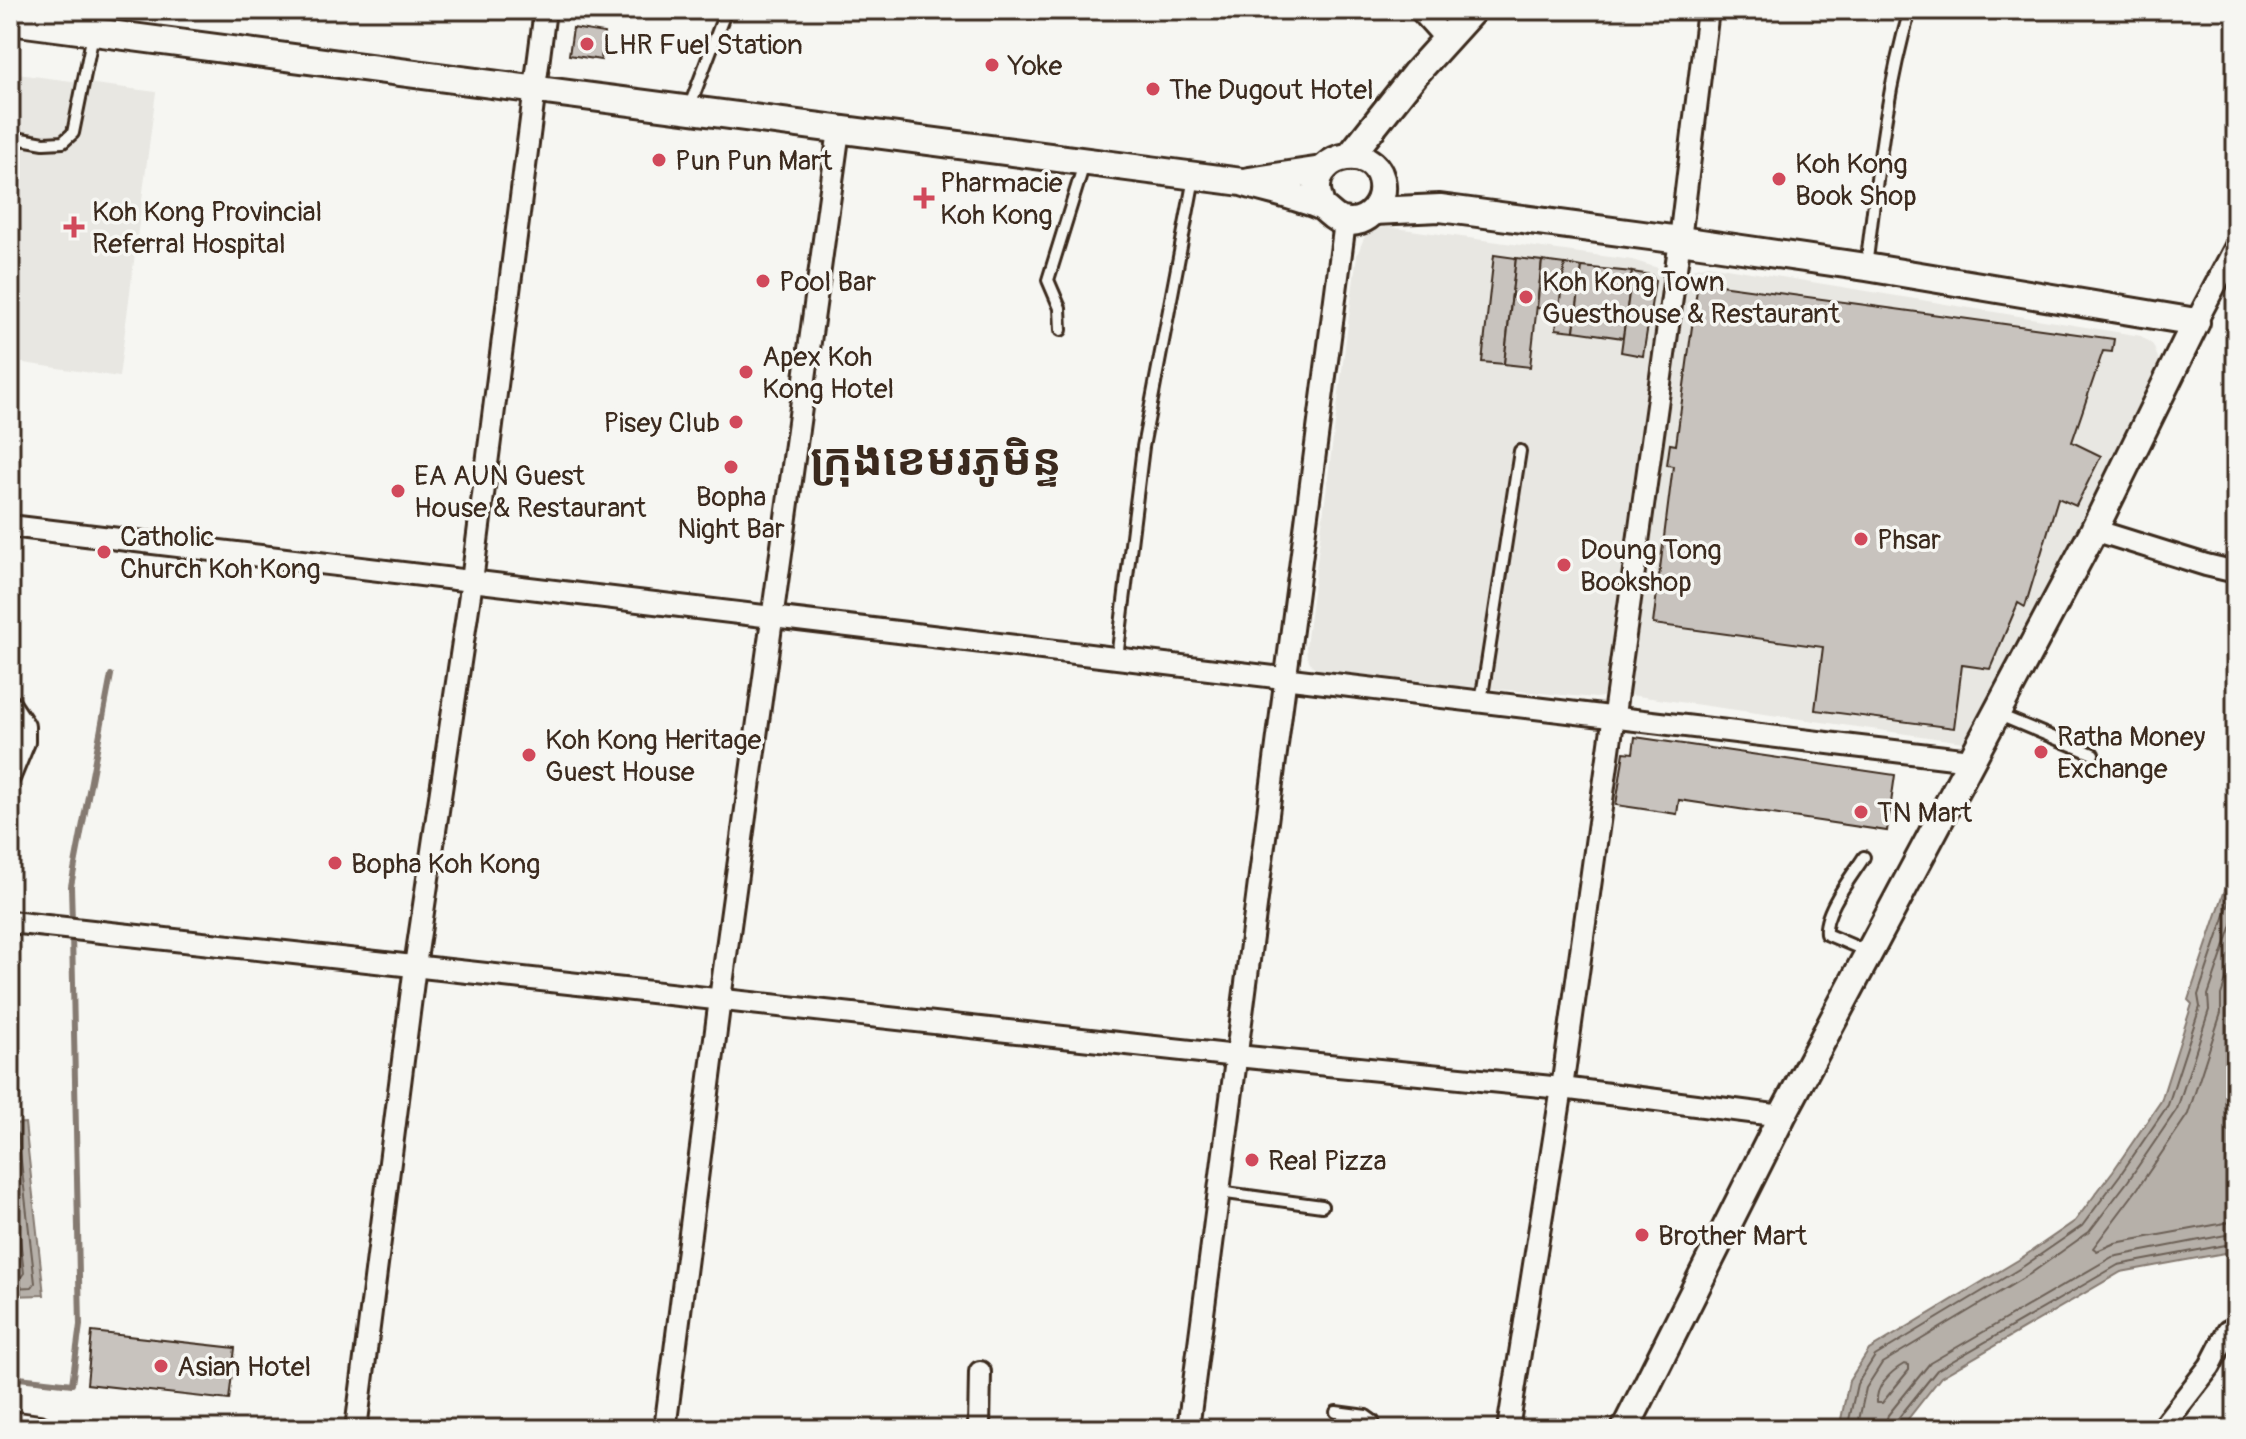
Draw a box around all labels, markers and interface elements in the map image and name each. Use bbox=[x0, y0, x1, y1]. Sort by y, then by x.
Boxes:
place label: LHR Fuel Station bbox=[603, 28, 803, 63]
marker: LHR Fuel Station bbox=[578, 35, 596, 53]
place label: Yoke bbox=[1007, 49, 1062, 84]
marker: Yoke bbox=[983, 56, 1001, 74]
place label: The Dugout Hotel bbox=[1169, 73, 1374, 108]
marker: The Dugout Hotel bbox=[1144, 80, 1162, 98]
place label: Pun Pun Mart bbox=[675, 144, 833, 179]
place label: Koh Kong Book Shop bbox=[1795, 147, 1917, 214]
marker: Pun Pun Mart bbox=[650, 151, 668, 169]
place label: Pharmacie Koh Kong bbox=[940, 166, 1063, 233]
marker: Koh Kong Book Shop bbox=[1770, 170, 1788, 188]
marker: Pharmacie Koh Kong bbox=[915, 189, 933, 207]
place label: Koh Kong Provincial Referral Hospital bbox=[92, 195, 322, 262]
marker: Koh Kong Provincial Referral Hospital bbox=[63, 216, 85, 238]
place label: Pool Bar bbox=[779, 265, 876, 300]
place label: Koh Kong Town Guesthouse & Restaurant bbox=[1542, 265, 1841, 332]
marker: Pool Bar bbox=[754, 272, 772, 290]
marker: Koh Kong Town Guesthouse & Restaurant bbox=[1517, 288, 1535, 306]
place label: Apex Koh Kong Hotel bbox=[762, 340, 894, 407]
marker: Apex Koh Kong Hotel bbox=[737, 363, 755, 381]
place label: Pisey Club bbox=[603, 406, 720, 441]
marker: Pisey Club bbox=[727, 413, 745, 431]
district label: ក្រុងខេមរភូមិន្ទ bbox=[811, 434, 1061, 489]
marker: Bopha Night Bar bbox=[722, 458, 740, 476]
place label: EA AUN Guest House & Restaurant bbox=[414, 459, 647, 526]
place label: Bopha Night Bar bbox=[677, 480, 785, 547]
marker: EA AUN Guest House & Restaurant bbox=[389, 482, 407, 500]
place label: Catholic Church Koh Kong bbox=[120, 520, 321, 587]
place label: Phsar bbox=[1877, 523, 1941, 558]
marker: Phsar bbox=[1852, 530, 1870, 548]
place label: Doung Tong Bookshop bbox=[1580, 533, 1722, 600]
marker: Catholic Church Koh Kong bbox=[95, 543, 113, 561]
marker: Doung Tong Bookshop bbox=[1555, 556, 1573, 574]
place label: Ratha Money Exchange bbox=[2057, 720, 2205, 787]
place label: Koh Kong Heritage Guest House bbox=[545, 723, 762, 790]
marker: Ratha Money Exchange bbox=[2032, 743, 2050, 761]
marker: Koh Kong Heritage Guest House bbox=[520, 746, 538, 764]
place label: TN Mart bbox=[1877, 796, 1973, 831]
marker: TN Mart bbox=[1852, 803, 1870, 821]
place label: Bopha Koh Kong bbox=[351, 847, 540, 882]
marker: Bopha Koh Kong bbox=[326, 854, 344, 872]
place label: Real Pizza bbox=[1268, 1144, 1386, 1179]
marker: Real Pizza bbox=[1243, 1151, 1261, 1169]
place label: Brother Mart bbox=[1658, 1219, 1808, 1254]
marker: Brother Mart bbox=[1633, 1226, 1651, 1244]
place label: Asian Hotel bbox=[177, 1350, 311, 1385]
marker: Asian Hotel bbox=[152, 1357, 170, 1375]

